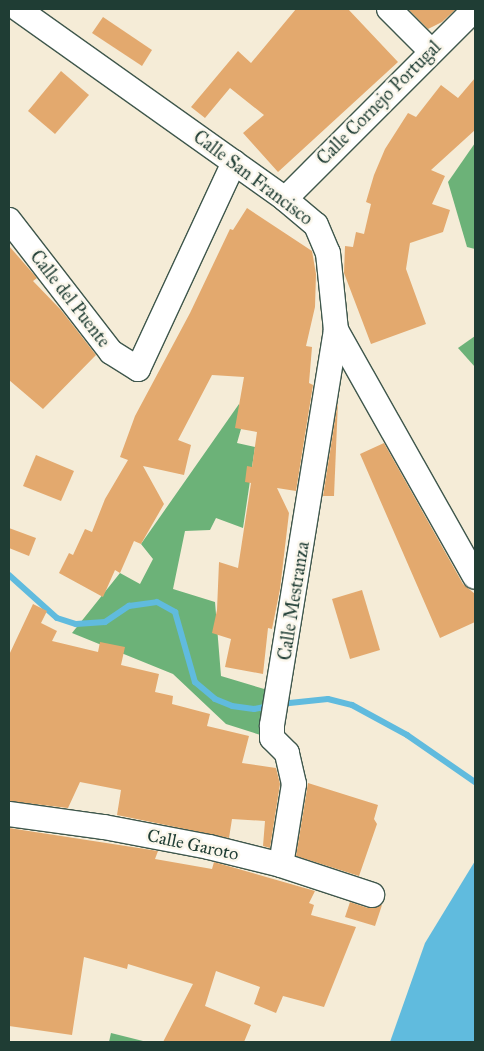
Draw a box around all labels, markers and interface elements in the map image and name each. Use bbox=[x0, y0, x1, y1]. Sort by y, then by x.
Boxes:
street label: Calle Cornejo Portugal bbox=[313, 37, 445, 169]
street label: Calle San Francisco bbox=[189, 126, 317, 230]
street label: Calle del Puente bbox=[25, 246, 115, 352]
street label: Calle Mestranza bbox=[274, 540, 314, 662]
street label: Calle Garoto bbox=[145, 825, 241, 865]

